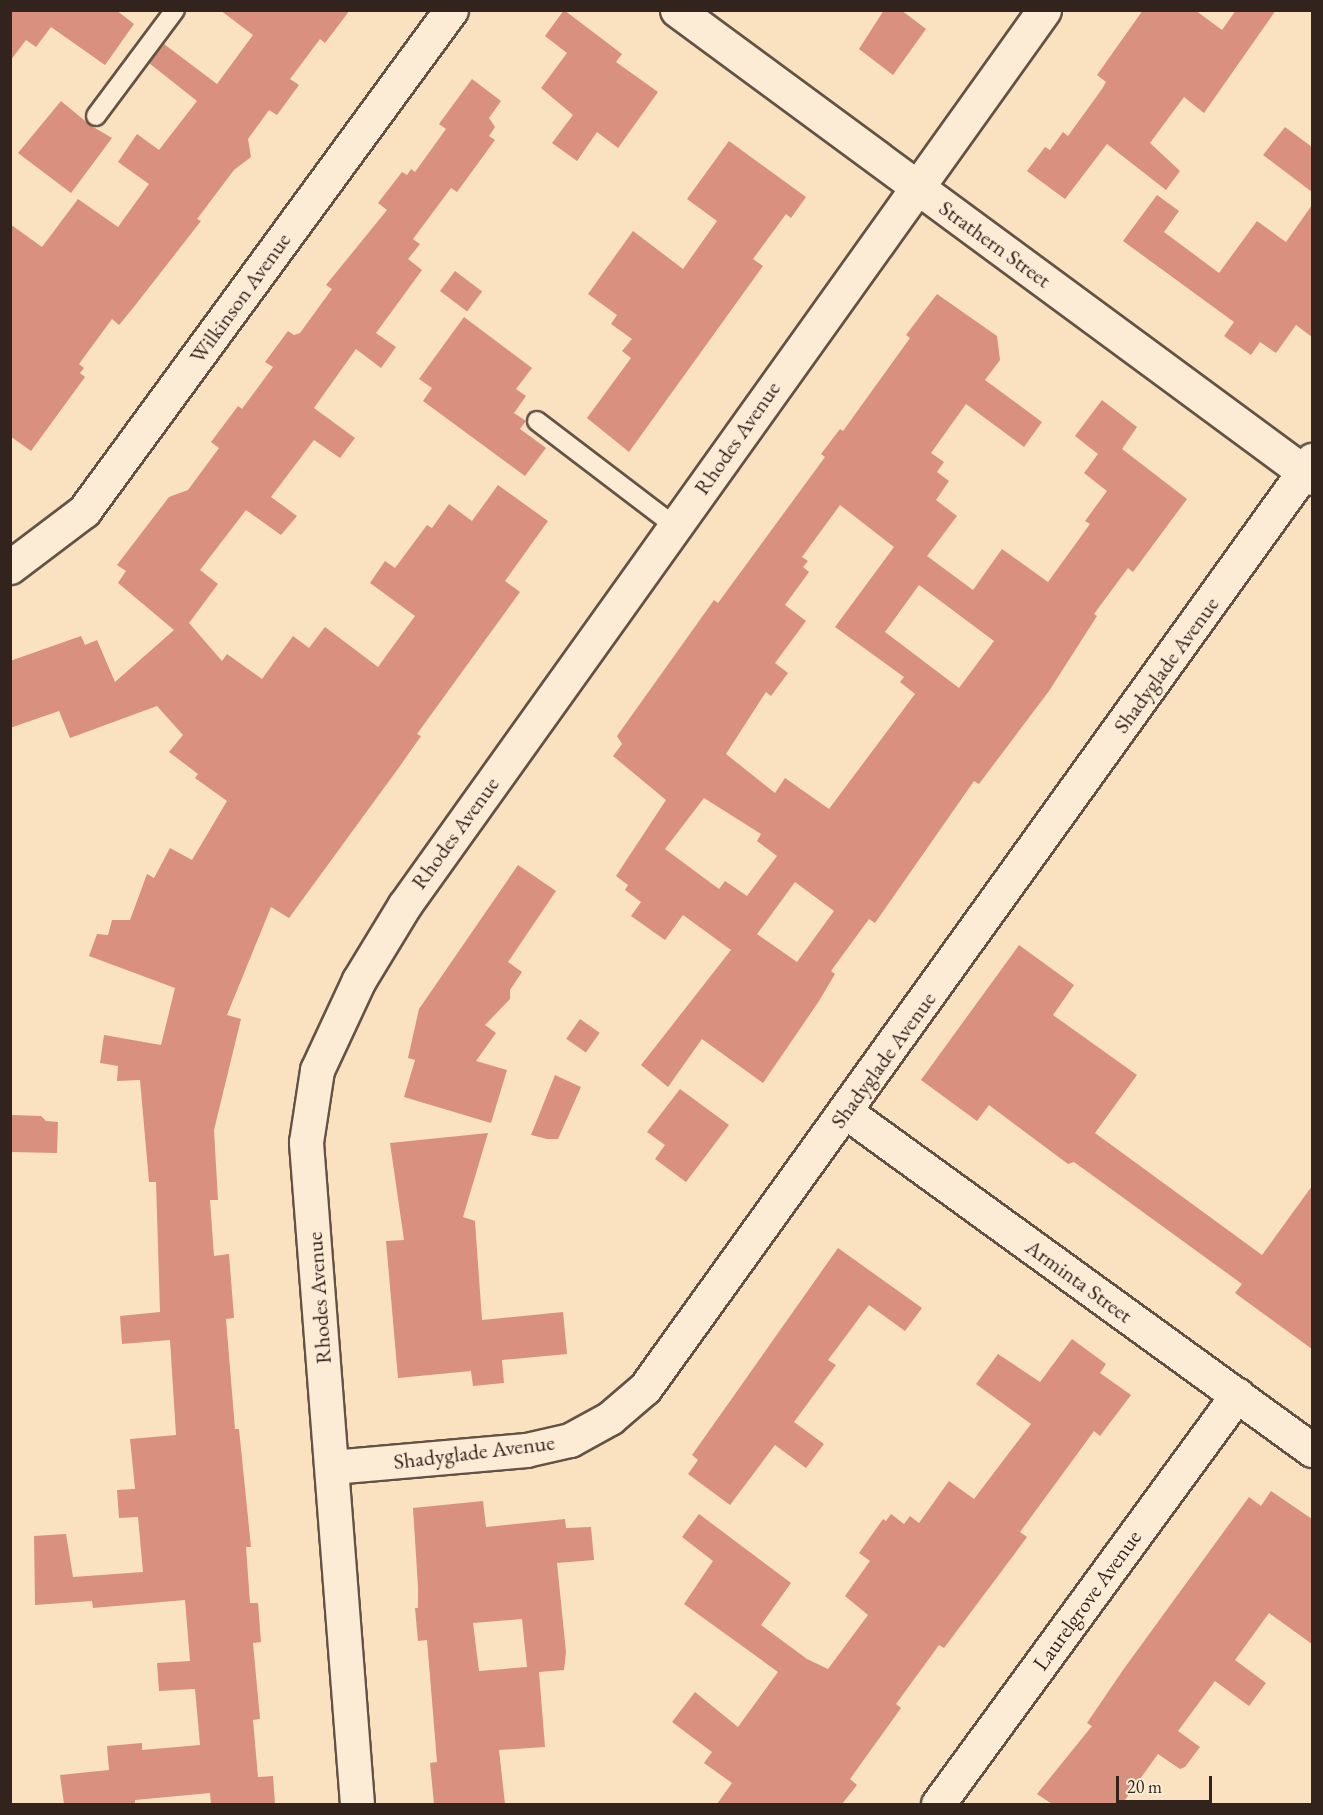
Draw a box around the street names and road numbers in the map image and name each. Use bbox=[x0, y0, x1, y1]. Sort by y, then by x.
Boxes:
street label: Strathern Street bbox=[934, 195, 1056, 293]
street label: Wilkinson Avenue bbox=[184, 228, 296, 368]
street label: Rhodes Avenue bbox=[688, 376, 786, 500]
street label: Shadyglade Avenue bbox=[1108, 592, 1224, 738]
street label: Rhodes Avenue bbox=[405, 772, 505, 894]
street label: Shadyglade Avenue bbox=[825, 987, 941, 1133]
street label: Rhodes Avenue bbox=[301, 1231, 337, 1365]
street label: Arminta Street bbox=[1021, 1234, 1137, 1328]
street label: Shadyglade Avenue bbox=[392, 1429, 556, 1475]
street label: Laurelgrove Avenue bbox=[1027, 1525, 1147, 1675]

